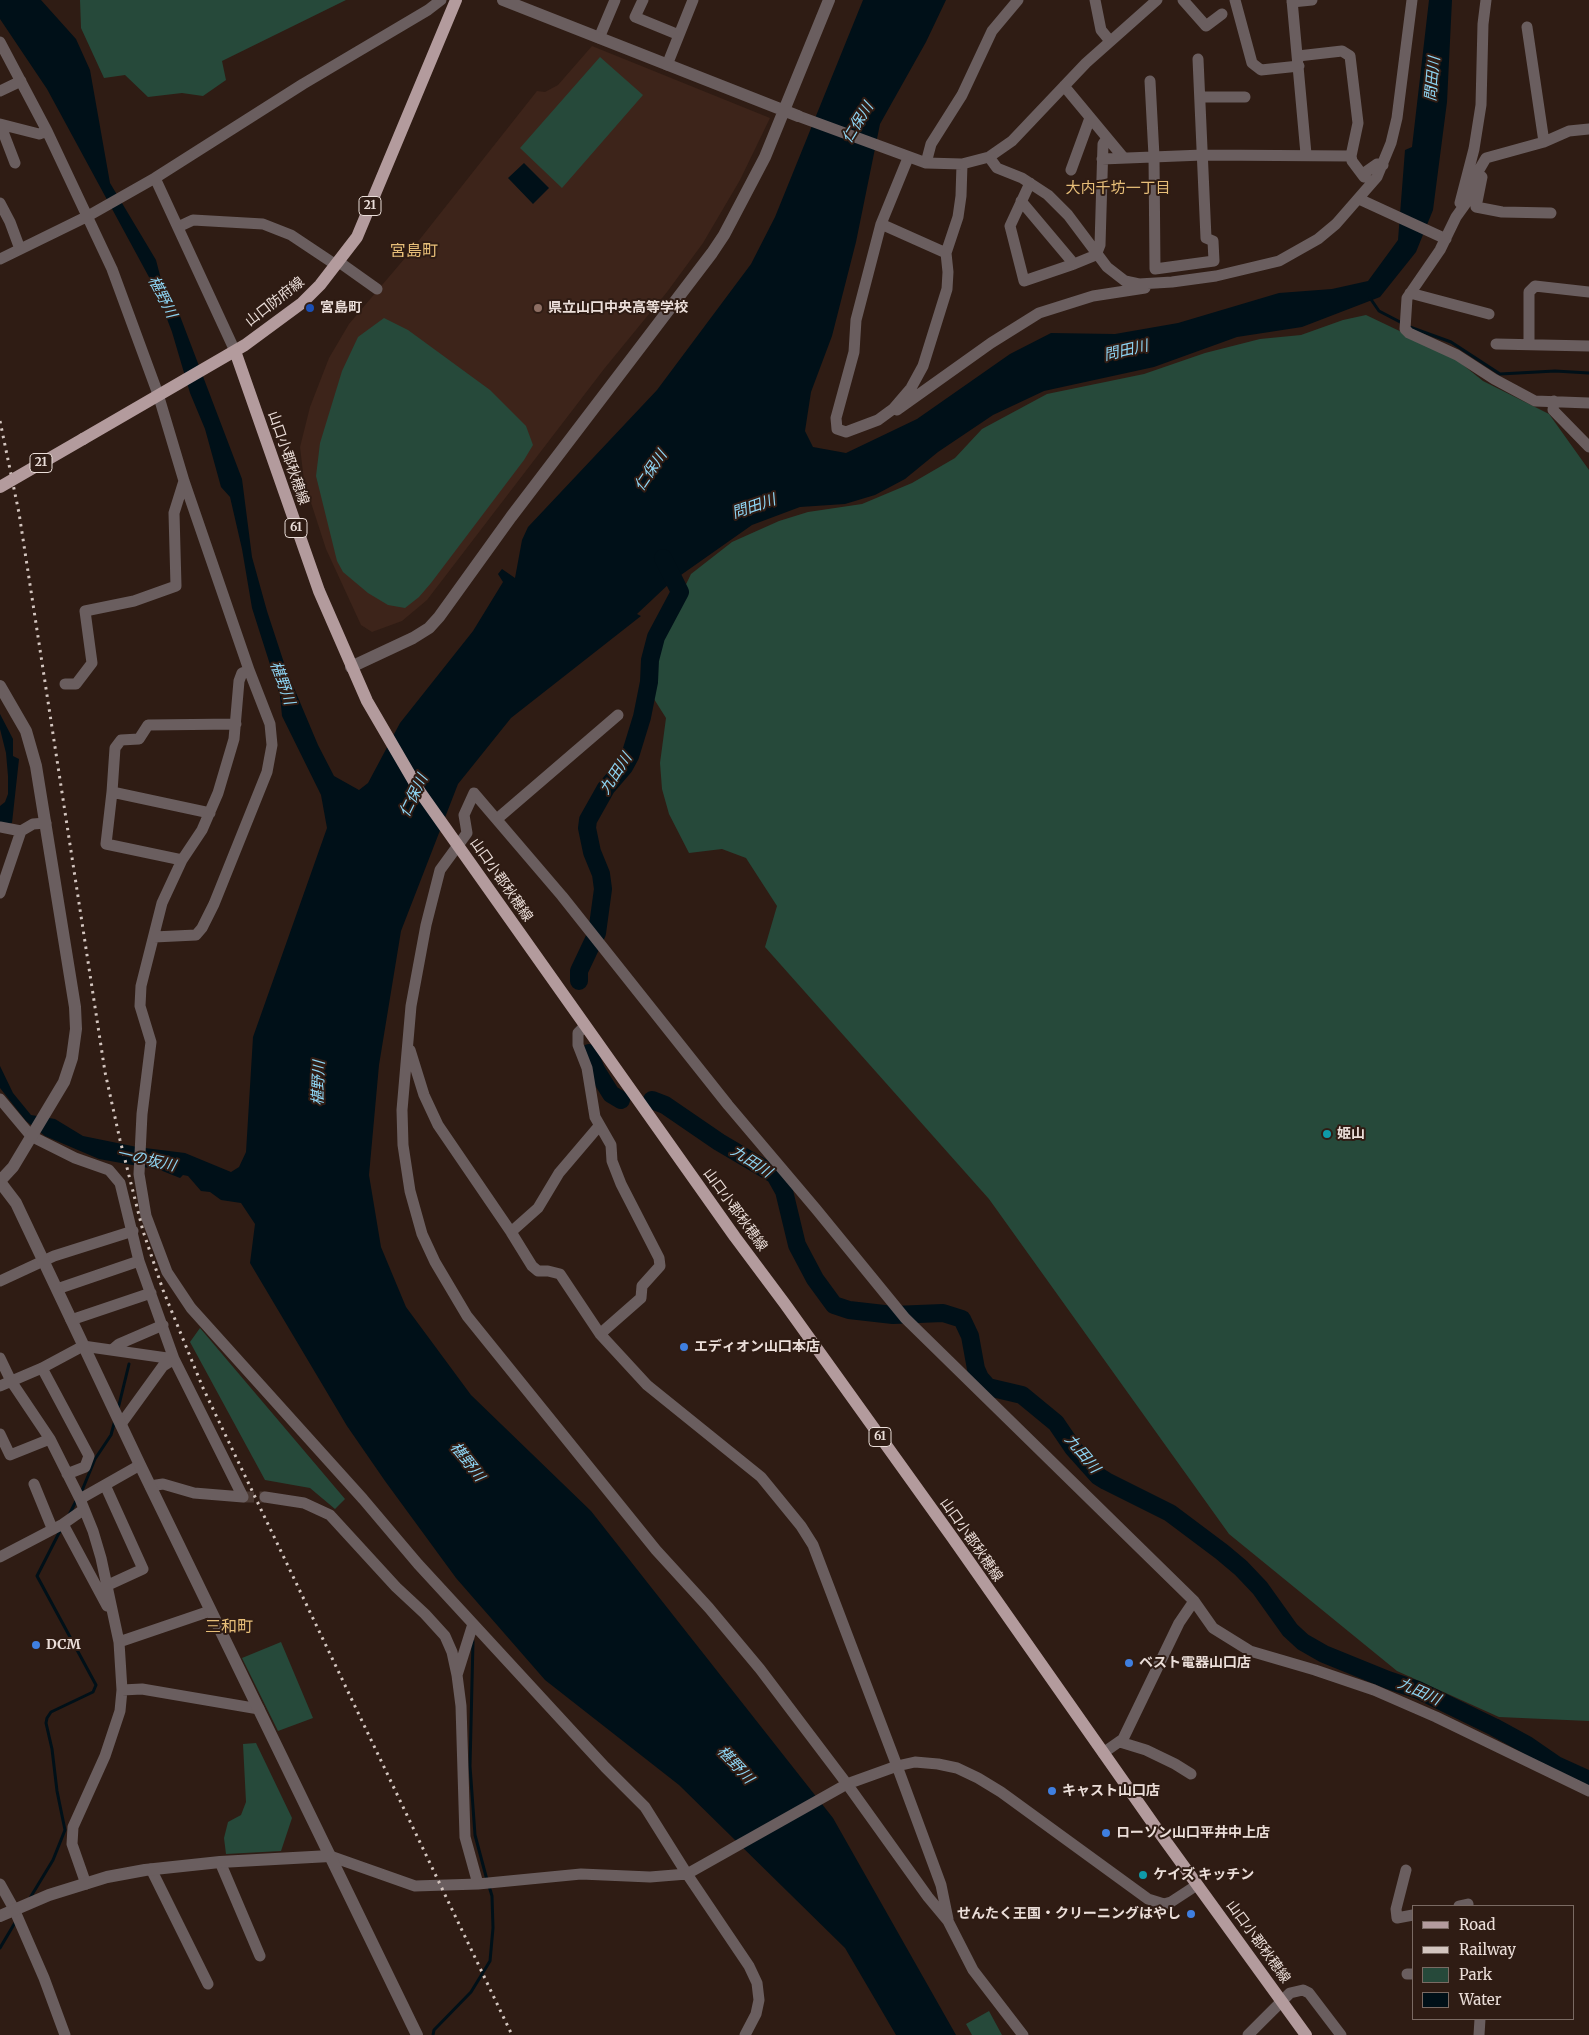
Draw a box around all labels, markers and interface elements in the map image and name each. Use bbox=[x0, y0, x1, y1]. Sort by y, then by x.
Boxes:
water label: 問田川 bbox=[1422, 56, 1444, 102]
water label: 仁保川 bbox=[838, 99, 878, 147]
district label: 大内千坊一丁目 bbox=[1066, 180, 1170, 198]
road number: 21 bbox=[359, 197, 381, 216]
district label: 宮島町 bbox=[390, 241, 438, 261]
water label: 椹野川 bbox=[144, 273, 180, 321]
street label: 山口防府線 bbox=[242, 274, 308, 330]
place label: 宮島町 bbox=[320, 300, 362, 316]
place label: 県立山口中央高等学校 bbox=[548, 300, 688, 316]
marker: 宮島町 bbox=[304, 302, 316, 314]
marker: 県立山口中央高等学校 bbox=[532, 302, 544, 314]
water label: 問田川 bbox=[1102, 337, 1150, 365]
street label: 山口小郡秋穂線 bbox=[264, 409, 312, 507]
water label: 仁保川 bbox=[631, 447, 671, 495]
road number: 21 bbox=[30, 453, 52, 472]
water label: 問田川 bbox=[730, 491, 778, 523]
road number: 61 bbox=[285, 518, 307, 538]
water label: 椹野川 bbox=[266, 659, 298, 707]
water label: 九田川 bbox=[596, 750, 636, 798]
water label: 仁保川 bbox=[396, 772, 432, 820]
street label: 山口小郡秋穂線 bbox=[466, 835, 536, 925]
water label: 椹野川 bbox=[309, 1060, 329, 1106]
place label: 姫山 bbox=[1337, 1126, 1365, 1142]
marker: 姫山 bbox=[1321, 1128, 1333, 1140]
water label: 九田川 bbox=[727, 1142, 775, 1182]
water label: 一の坂川 bbox=[115, 1144, 177, 1176]
street label: 山口小郡秋穂線 bbox=[699, 1165, 771, 1255]
place label: エディオン山口本店 bbox=[694, 1339, 820, 1355]
marker: エディオン山口本店 bbox=[678, 1341, 690, 1353]
road number: 61 bbox=[869, 1428, 891, 1446]
water label: 九田川 bbox=[1061, 1431, 1103, 1477]
water label: 椹野川 bbox=[446, 1439, 488, 1485]
street label: 山口小郡秋穂線 bbox=[936, 1495, 1006, 1585]
district label: 三和町 bbox=[205, 1617, 253, 1637]
place label: DCM bbox=[46, 1637, 81, 1653]
marker: DCM bbox=[30, 1639, 42, 1651]
place label: ベスト電器山口店 bbox=[1139, 1655, 1251, 1671]
marker: ベスト電器山口店 bbox=[1123, 1657, 1135, 1669]
water label: 九田川 bbox=[1395, 1675, 1443, 1709]
water label: 椹野川 bbox=[713, 1742, 757, 1788]
place label: キャスト山口店 bbox=[1062, 1783, 1160, 1799]
marker: キャスト山口店 bbox=[1046, 1785, 1058, 1797]
place label: ローソン山口平井中上店 bbox=[1116, 1825, 1270, 1841]
marker: ローソン山口平井中上店 bbox=[1100, 1827, 1112, 1839]
place label: ケイズ キッチン bbox=[1153, 1867, 1254, 1883]
marker: ケイズ キッチン bbox=[1137, 1869, 1149, 1881]
street label: 山口小郡秋穂線 bbox=[1222, 1897, 1294, 1987]
legend bbox=[1412, 1905, 1574, 2020]
place label: せんたく王国・クリーニングはやし bbox=[957, 1906, 1181, 1922]
marker: せんたく王国・クリーニングはやし bbox=[1185, 1908, 1197, 1920]
text: Road bbox=[1459, 1915, 1495, 1934]
text: Railway bbox=[1459, 1940, 1516, 1959]
text: Park bbox=[1459, 1965, 1492, 1984]
text: Water bbox=[1459, 1990, 1501, 2009]

